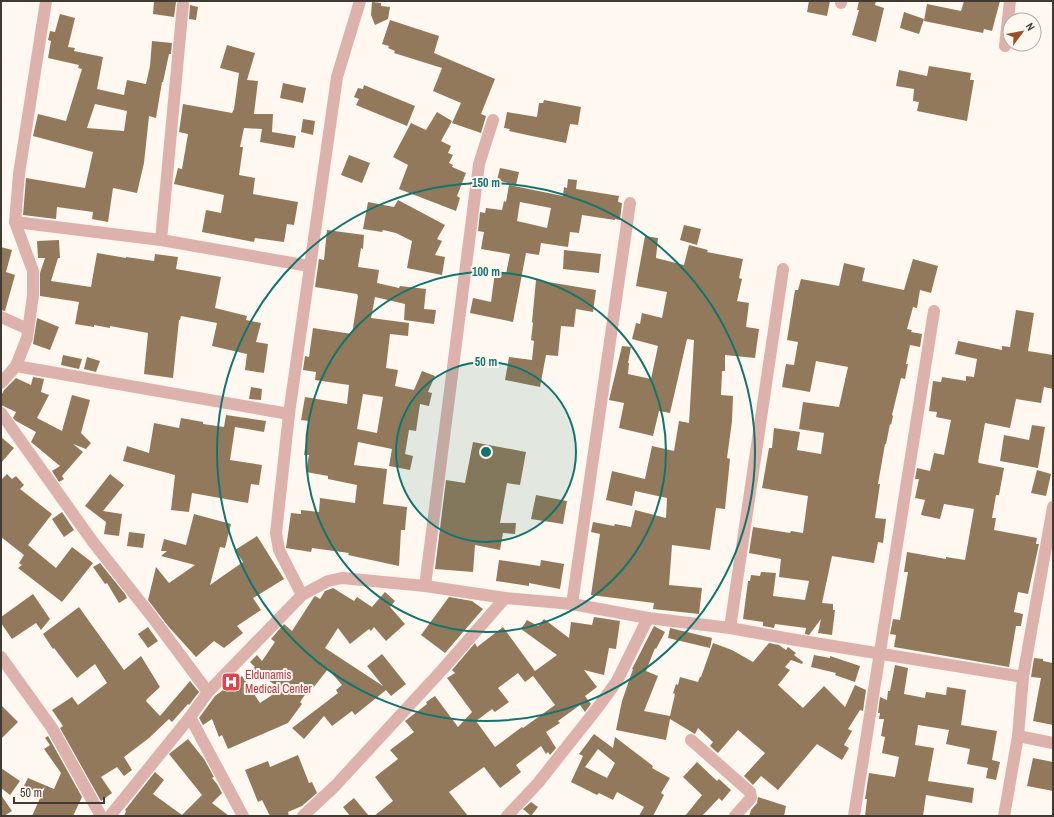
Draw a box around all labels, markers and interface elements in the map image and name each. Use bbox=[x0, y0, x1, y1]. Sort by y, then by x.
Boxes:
north arrow bbox=[1002, 12, 1042, 52]
text: N bbox=[1023, 20, 1038, 33]
text: 150 m bbox=[472, 175, 500, 191]
text: 100 m bbox=[472, 264, 500, 280]
text: 50 m bbox=[475, 354, 497, 370]
centre of rings bbox=[479, 445, 493, 459]
place label: Eldunamis Medical Center bbox=[245, 667, 312, 697]
hospital icon: Eldunamis Medical Center bbox=[220, 671, 242, 693]
scale bar bbox=[14, 779, 104, 805]
text: 50 m bbox=[20, 785, 42, 801]

